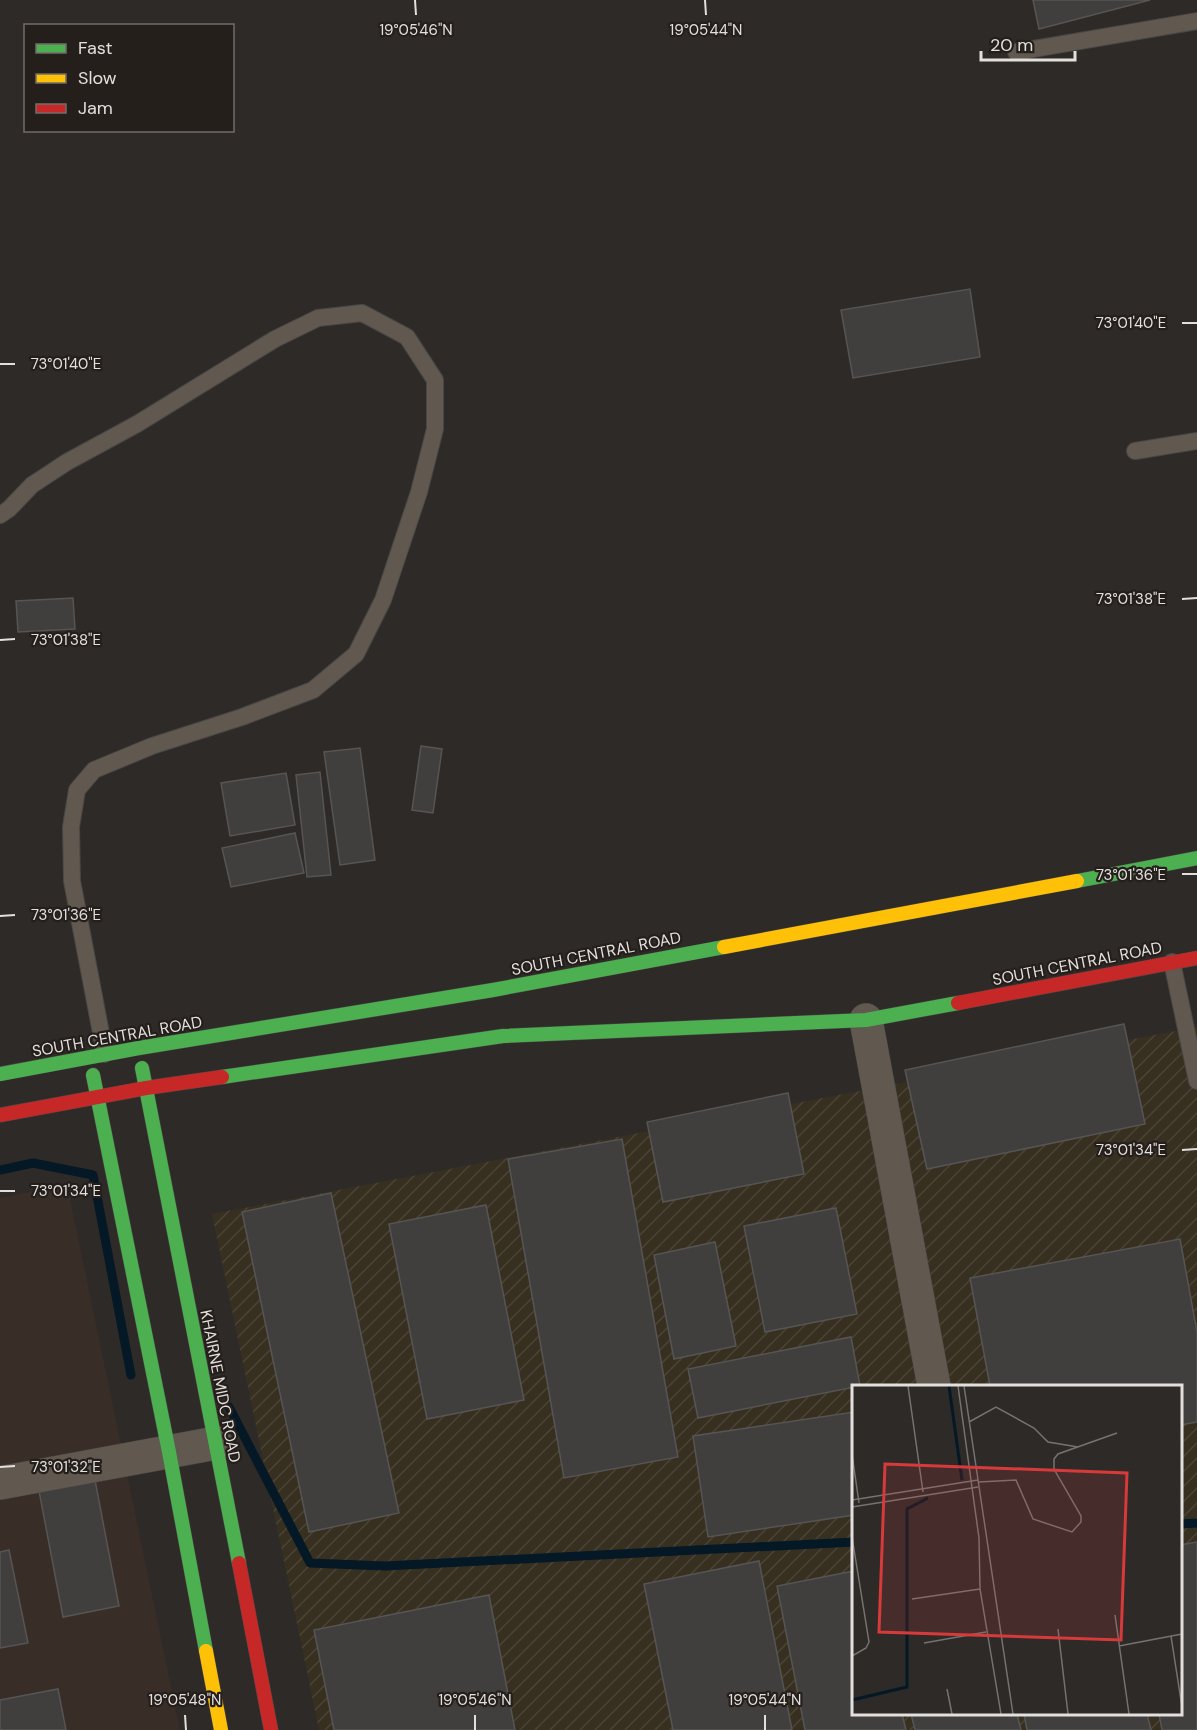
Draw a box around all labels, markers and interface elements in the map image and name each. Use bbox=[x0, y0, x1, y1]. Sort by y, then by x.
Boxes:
text: 19°05'46"N bbox=[379, 20, 453, 40]
text: 19°05'44"N bbox=[670, 20, 742, 40]
legend bbox=[24, 24, 234, 132]
scale bar bbox=[981, 24, 1076, 62]
text: 20 m bbox=[990, 33, 1033, 57]
text: Fast bbox=[78, 36, 113, 60]
text: Slow bbox=[78, 66, 117, 90]
text: Jam bbox=[78, 96, 113, 120]
text: 73°01'40"E bbox=[1096, 313, 1166, 333]
text: 73°01'40"E bbox=[31, 354, 101, 374]
text: 73°01'38"E bbox=[1096, 589, 1166, 609]
text: 73°01'38"E bbox=[31, 630, 101, 650]
text: 73°01'36"E bbox=[1096, 865, 1166, 885]
text: 73°01'36"E bbox=[31, 905, 101, 925]
street label: SOUTH CENTRAL ROAD bbox=[509, 927, 683, 980]
street label: SOUTH CENTRAL ROAD bbox=[990, 937, 1164, 990]
street label: SOUTH CENTRAL ROAD bbox=[30, 1011, 204, 1062]
text: 73°01'34"E bbox=[1096, 1140, 1166, 1160]
text: 73°01'34"E bbox=[31, 1181, 101, 1201]
street label: KHAIRNE MIDC ROAD bbox=[195, 1308, 246, 1464]
inset map bbox=[852, 1385, 1182, 1715]
text: 73°01'32"E bbox=[31, 1457, 101, 1477]
text: 19°05'48"N bbox=[149, 1690, 221, 1710]
text: 19°05'46"N bbox=[438, 1690, 512, 1710]
text: 19°05'44"N bbox=[729, 1690, 801, 1710]

